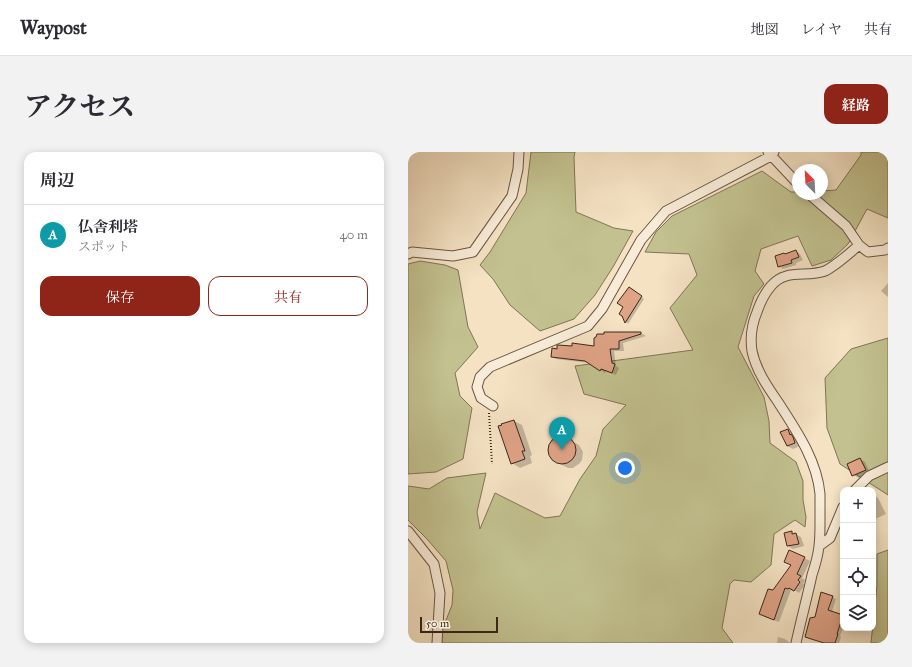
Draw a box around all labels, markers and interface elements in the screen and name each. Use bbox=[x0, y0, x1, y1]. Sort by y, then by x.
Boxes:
text: Waypost bbox=[20, 16, 87, 39]
text: 地図 bbox=[751, 21, 779, 38]
text: レイヤ bbox=[801, 21, 842, 38]
text: 共有 bbox=[864, 21, 892, 38]
button: 経路 bbox=[824, 84, 888, 124]
text: アクセス bbox=[24, 89, 135, 124]
north arrow bbox=[792, 164, 828, 200]
text: 周辺 bbox=[40, 170, 74, 191]
text: 仏舎利塔 bbox=[78, 218, 138, 236]
text: A bbox=[49, 227, 57, 243]
text: 40 m bbox=[339, 227, 368, 243]
text: スポット bbox=[78, 239, 130, 255]
button: 保存 bbox=[40, 276, 200, 316]
button: 共有 bbox=[208, 276, 368, 316]
pin: A bbox=[549, 417, 575, 450]
your location bbox=[615, 458, 635, 478]
map controls bbox=[840, 487, 876, 631]
button: + bbox=[840, 487, 876, 523]
button: − bbox=[840, 523, 876, 559]
button: locate bbox=[840, 559, 876, 595]
button: layers bbox=[840, 595, 876, 631]
scale bar bbox=[420, 615, 498, 634]
text: 50 m bbox=[426, 617, 449, 630]

